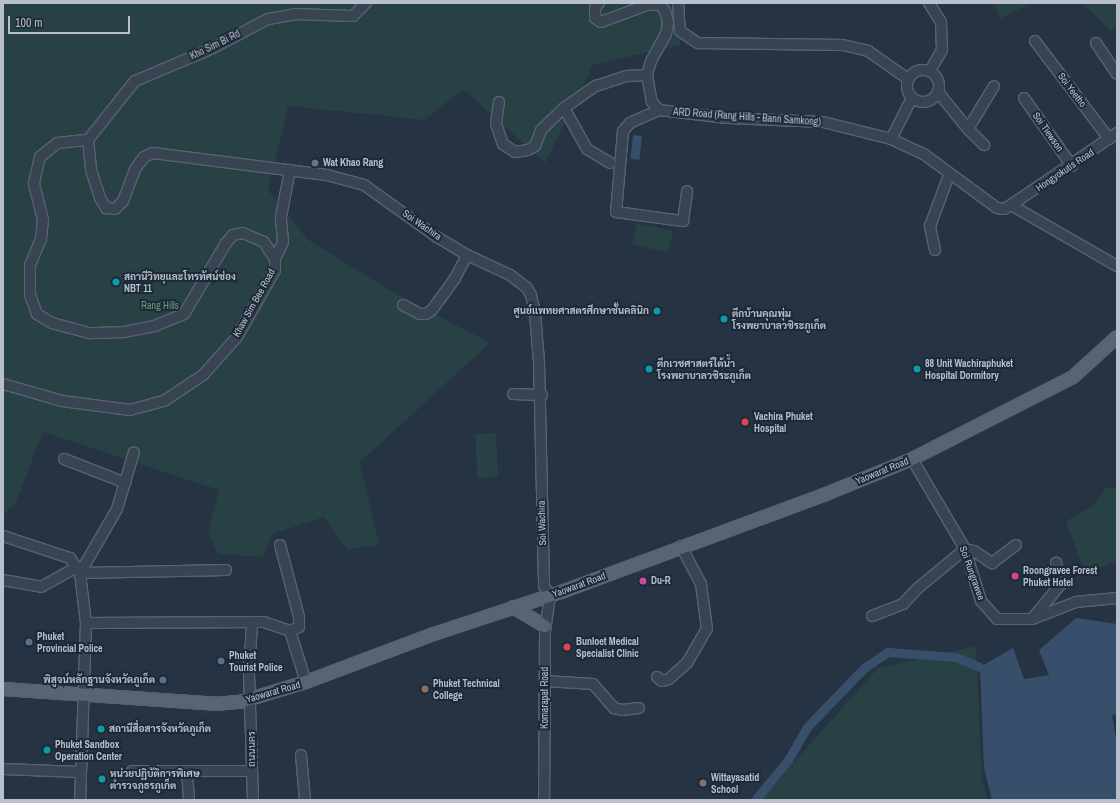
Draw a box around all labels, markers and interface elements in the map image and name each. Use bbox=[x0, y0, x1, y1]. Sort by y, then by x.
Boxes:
scale bar bbox=[10, 8, 132, 34]
text: 100 m bbox=[15, 15, 42, 31]
street label: Kho Sim Bi Rd bbox=[188, 28, 242, 62]
street label: Soi Yeetho bbox=[1055, 70, 1089, 110]
street label: ARD Road (Rang Hills - Bann Samkong) bbox=[673, 106, 821, 128]
street label: Soi Tiewson bbox=[1030, 110, 1066, 154]
street label: Hongyokutis Road bbox=[1034, 146, 1096, 194]
place label: Wat Khao Rang bbox=[323, 157, 383, 169]
marker: Wat Khao Rang bbox=[310, 158, 320, 168]
street label: Soi Wachira bbox=[400, 207, 444, 243]
street label: Khaw Sim Bee Road bbox=[230, 267, 278, 339]
place label: สถานีวิทยุและโทรทัศน์ช่อง NBT 11 bbox=[124, 270, 236, 294]
marker: สถานีวิทยุและโทรทัศน์ช่อง NBT 11 bbox=[111, 277, 121, 287]
park label: Rang Hills bbox=[141, 300, 179, 312]
place label: ศูนย์แพทยศาสตรศึกษาชั้นคลินิก bbox=[513, 305, 649, 317]
marker: ศูนย์แพทยศาสตรศึกษาชั้นคลินิก bbox=[652, 306, 662, 316]
place label: ตึกบ้านคุณพุ่ม โรงพยาบาลวชิระภูเก็ต bbox=[732, 307, 826, 330]
marker: ตึกบ้านคุณพุ่ม โรงพยาบาลวชิระภูเก็ต bbox=[719, 314, 729, 324]
place label: ตึกเวชศาสตร์ใต้น้ำ โรงพยาบาลวชิระภูเก็ต bbox=[657, 357, 751, 380]
place label: 88 Unit Wachiraphuket Hospital Dormitory bbox=[925, 357, 1013, 380]
marker: ตึกเวชศาสตร์ใต้น้ำ โรงพยาบาลวชิระภูเก็ต bbox=[644, 364, 654, 374]
marker: 88 Unit Wachiraphuket Hospital Dormitory bbox=[912, 364, 922, 374]
place label: Vachira Phuket Hospital bbox=[754, 410, 813, 434]
marker: Vachira Phuket Hospital bbox=[739, 416, 751, 428]
street label: Yaowarat Road bbox=[854, 455, 910, 487]
street label: Soi Wachira bbox=[535, 500, 549, 546]
street label: Soi Rungrawee bbox=[957, 544, 987, 602]
place label: Roongravee Forest Phuket Hotel bbox=[1023, 564, 1097, 588]
street label: Yaowarat Road bbox=[551, 570, 607, 600]
marker: Roongravee Forest Phuket Hotel bbox=[1010, 571, 1020, 581]
place label: Du-R bbox=[651, 575, 671, 587]
marker: Du-R bbox=[638, 576, 648, 586]
place label: Phuket Provincial Police bbox=[37, 630, 103, 654]
place label: Bunloet Medical Specialist Clinic bbox=[576, 635, 639, 658]
marker: Phuket Provincial Police bbox=[24, 637, 34, 647]
marker: Bunloet Medical Specialist Clinic bbox=[561, 641, 573, 653]
place label: Phuket Tourist Police bbox=[229, 649, 283, 672]
marker: Phuket Tourist Police bbox=[216, 656, 226, 666]
street label: Komarapat Road bbox=[539, 667, 551, 729]
place label: พิสูจน์หลักฐานจังหวัดภูเก็ต bbox=[43, 674, 155, 686]
marker: พิสูจน์หลักฐานจังหวัดภูเก็ต bbox=[158, 675, 168, 685]
place label: Phuket Technical College bbox=[433, 677, 500, 700]
street label: Yaowarat Road bbox=[244, 679, 302, 705]
marker: Phuket Technical College bbox=[420, 684, 430, 694]
place label: สถานีสื่อสารจังหวัดภูเก็ต bbox=[109, 723, 211, 735]
marker: สถานีสื่อสารจังหวัดภูเก็ต bbox=[96, 724, 106, 734]
street label: ถนนนคร bbox=[246, 731, 258, 767]
place label: Phuket Sandbox Operation Center bbox=[55, 738, 122, 762]
marker: Phuket Sandbox Operation Center bbox=[42, 745, 52, 755]
place label: หน่วยปฏิบัติการพิเศษ ตำรวจภูธรภูเก็ต bbox=[110, 767, 200, 790]
place label: Wittayasatid School bbox=[711, 771, 759, 794]
marker: หน่วยปฏิบัติการพิเศษ ตำรวจภูธรภูเก็ต bbox=[97, 774, 107, 784]
marker: Wittayasatid School bbox=[698, 778, 708, 788]

